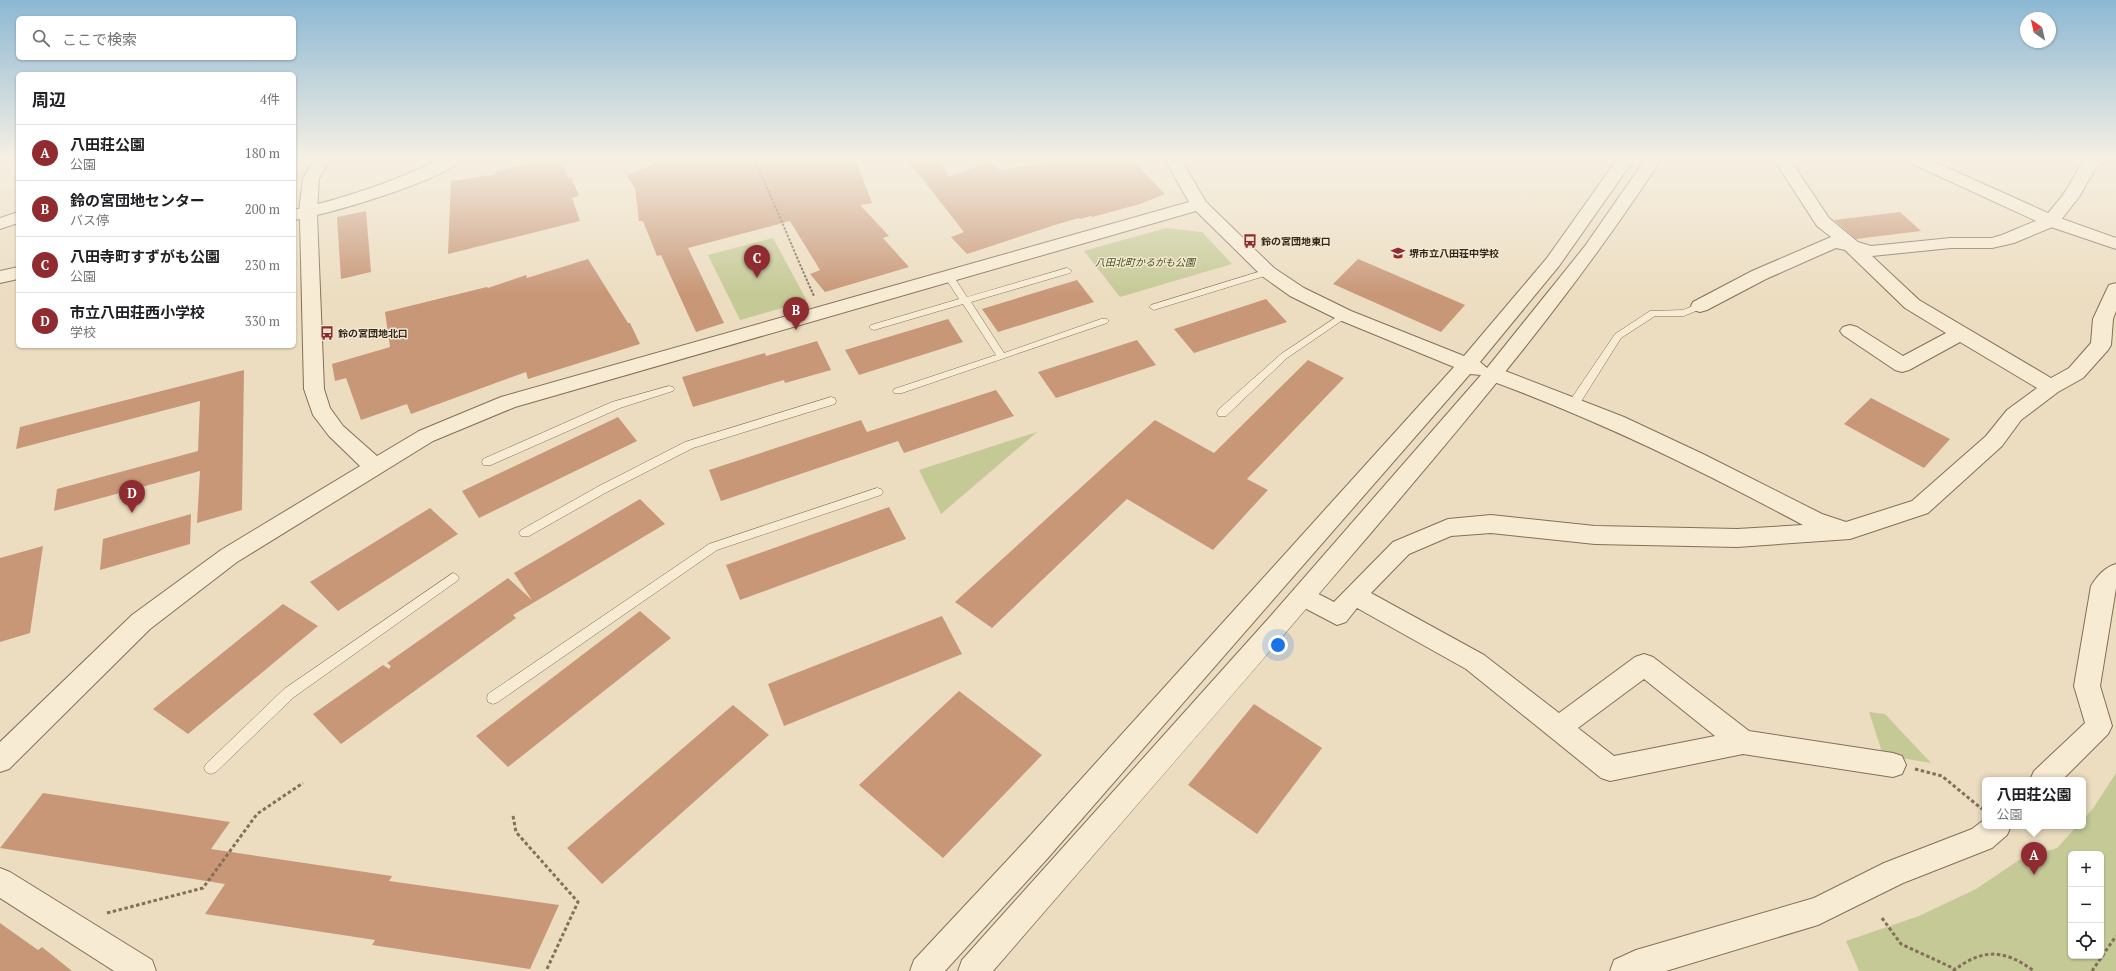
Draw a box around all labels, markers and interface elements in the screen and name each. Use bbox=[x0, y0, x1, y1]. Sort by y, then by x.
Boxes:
north arrow bbox=[2020, 12, 2056, 48]
search box bbox=[16, 16, 296, 60]
icon: search bbox=[30, 27, 52, 49]
text: ここで検索 bbox=[62, 29, 137, 49]
text: 周辺 bbox=[32, 88, 66, 111]
text: 4件 bbox=[260, 90, 280, 108]
text: 八田荘公園 bbox=[70, 134, 145, 154]
text: A bbox=[40, 144, 50, 162]
text: 180 m bbox=[245, 144, 280, 162]
text: 公園 bbox=[70, 155, 96, 173]
text: 鈴の宮団地センター bbox=[70, 190, 205, 210]
text: B bbox=[41, 200, 49, 218]
text: 200 m bbox=[245, 200, 280, 218]
text: バス停 bbox=[70, 211, 109, 229]
bus stop icon: 鈴の宮団地東口 bbox=[1242, 233, 1258, 249]
place label: 鈴の宮団地東口 bbox=[1261, 235, 1331, 248]
pin: C bbox=[744, 245, 770, 278]
school or university icon: 堺市立八田荘中学校 bbox=[1390, 245, 1406, 261]
text: 八田寺町すずがも公園 bbox=[70, 246, 220, 266]
place label: 堺市立八田荘中学校 bbox=[1409, 247, 1499, 260]
text: C bbox=[41, 256, 49, 274]
text: 230 m bbox=[245, 256, 280, 274]
park label: 八田北町かるがも公園 bbox=[1095, 256, 1197, 269]
text: 公園 bbox=[70, 267, 96, 285]
pin: B bbox=[783, 297, 809, 330]
text: 市立八田荘西小学校 bbox=[70, 302, 205, 322]
text: D bbox=[40, 312, 50, 330]
text: 330 m bbox=[245, 312, 280, 330]
text: 学校 bbox=[70, 323, 96, 341]
bus stop icon: 鈴の宮団地北口 bbox=[319, 325, 335, 341]
place label: 鈴の宮団地北口 bbox=[338, 327, 408, 340]
pin: D bbox=[119, 480, 145, 513]
your location bbox=[1268, 635, 1288, 655]
popup bbox=[1982, 777, 2086, 829]
text: 八田荘公園 bbox=[1996, 784, 2072, 804]
text: 公園 bbox=[1996, 805, 2023, 823]
pin: A bbox=[2021, 842, 2047, 875]
map controls bbox=[2068, 851, 2104, 959]
button: + bbox=[2068, 851, 2104, 887]
button: − bbox=[2068, 887, 2104, 923]
button: locate bbox=[2068, 923, 2104, 959]

